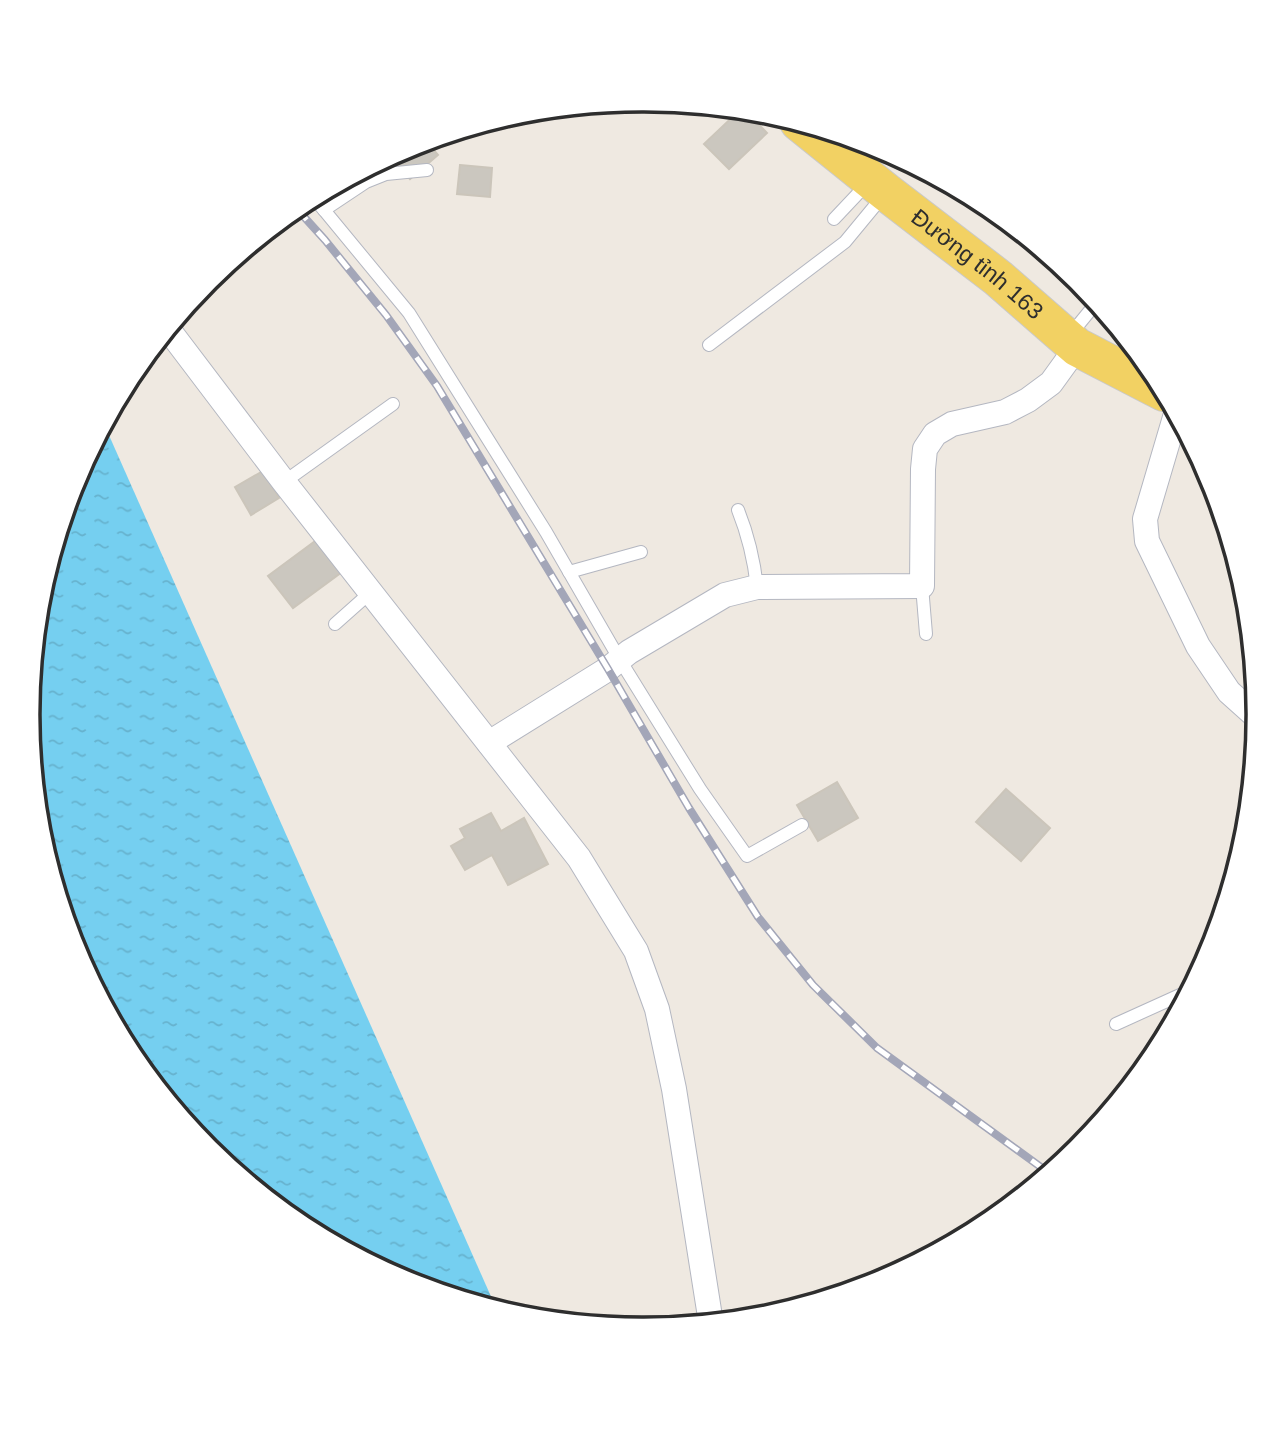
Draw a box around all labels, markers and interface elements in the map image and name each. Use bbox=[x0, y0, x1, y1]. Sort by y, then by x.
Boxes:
street label: Đường tỉnh 163 bbox=[907, 204, 1048, 324]

